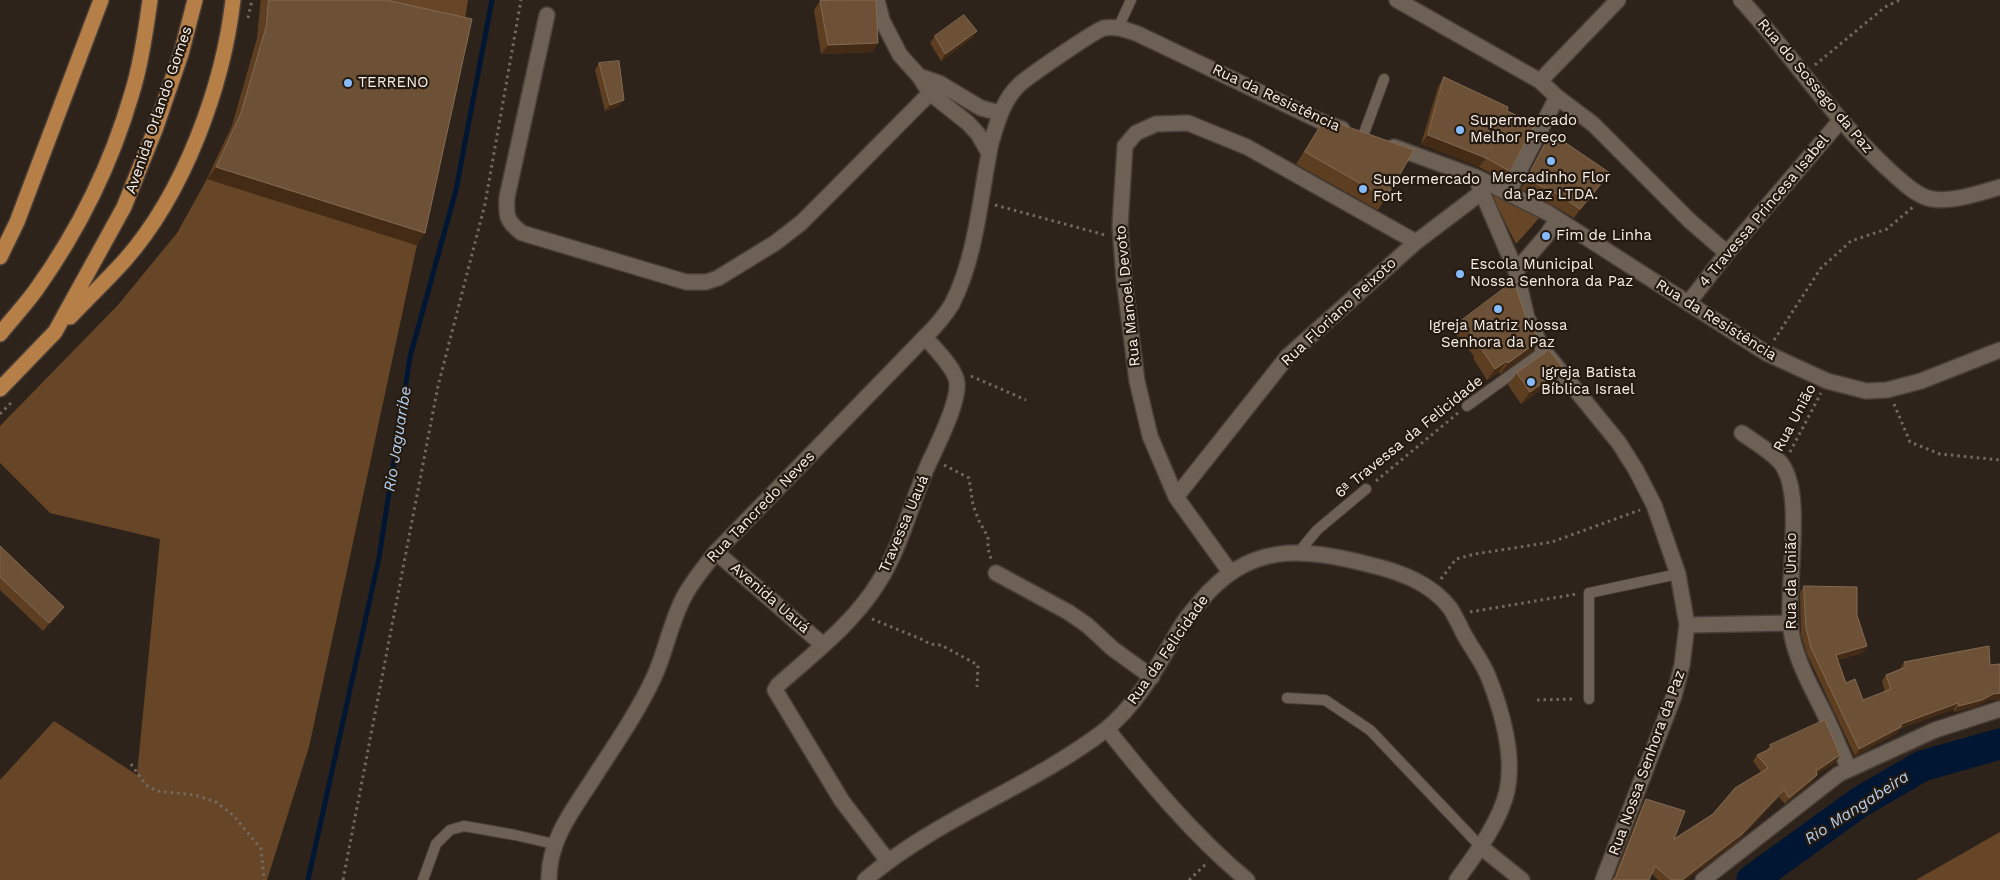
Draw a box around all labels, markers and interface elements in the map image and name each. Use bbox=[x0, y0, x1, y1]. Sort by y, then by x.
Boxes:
street label: Rua do Sossego da Paz bbox=[1753, 15, 1877, 157]
street label: Avenida Orlando Gomes bbox=[122, 24, 196, 196]
street label: Rua da Resistência bbox=[1209, 60, 1343, 136]
place label: TERRENO bbox=[358, 74, 428, 92]
marker: TERRENO bbox=[342, 77, 354, 89]
place label: Supermercado Melhor Preço bbox=[1470, 112, 1577, 147]
marker: Supermercado Melhor Preço bbox=[1454, 124, 1466, 136]
street label: 4 Travessa Princesa Isabel bbox=[1695, 131, 1833, 291]
marker: Mercadinho Flor da Paz LTDA. bbox=[1545, 155, 1557, 167]
place label: Mercadinho Flor da Paz LTDA. bbox=[1491, 169, 1611, 204]
place label: Supermercado Fort bbox=[1373, 171, 1480, 206]
marker: Supermercado Fort bbox=[1357, 183, 1369, 195]
street label: Rua Manoel Devoto bbox=[1112, 225, 1144, 367]
place label: Fim de Linha bbox=[1556, 227, 1652, 245]
marker: Fim de Linha bbox=[1540, 230, 1552, 242]
street label: Rua Floriano Peixoto bbox=[1278, 254, 1400, 370]
place label: Escola Municipal Nossa Senhora da Paz bbox=[1470, 256, 1633, 291]
marker: Escola Municipal Nossa Senhora da Paz bbox=[1454, 268, 1466, 280]
street label: Rua da Resistência bbox=[1652, 276, 1780, 364]
marker: Igreja Matriz Nossa Senhora da Paz bbox=[1492, 303, 1504, 315]
place label: Igreja Matriz Nossa Senhora da Paz bbox=[1428, 317, 1568, 352]
place label: Igreja Batista Bíblica Israel bbox=[1541, 364, 1636, 399]
street label: 6ª Travessa da Felicidade bbox=[1331, 372, 1487, 502]
marker: Igreja Batista Bíblica Israel bbox=[1525, 376, 1537, 388]
street label: Rua União bbox=[1770, 381, 1820, 455]
water label: Rio Jaguaribe bbox=[380, 385, 416, 493]
street label: Rua Tancredo Neves bbox=[703, 447, 819, 567]
street label: Travessa Uauá bbox=[875, 472, 933, 576]
street label: Rua da União bbox=[1783, 533, 1801, 629]
street label: Avenida Uauá bbox=[727, 559, 813, 637]
street label: Rua da Felicidade bbox=[1123, 592, 1213, 708]
street label: Rua Nossa Senhora da Paz bbox=[1605, 668, 1689, 858]
water label: Rio Mangabeira bbox=[1801, 767, 1913, 849]

